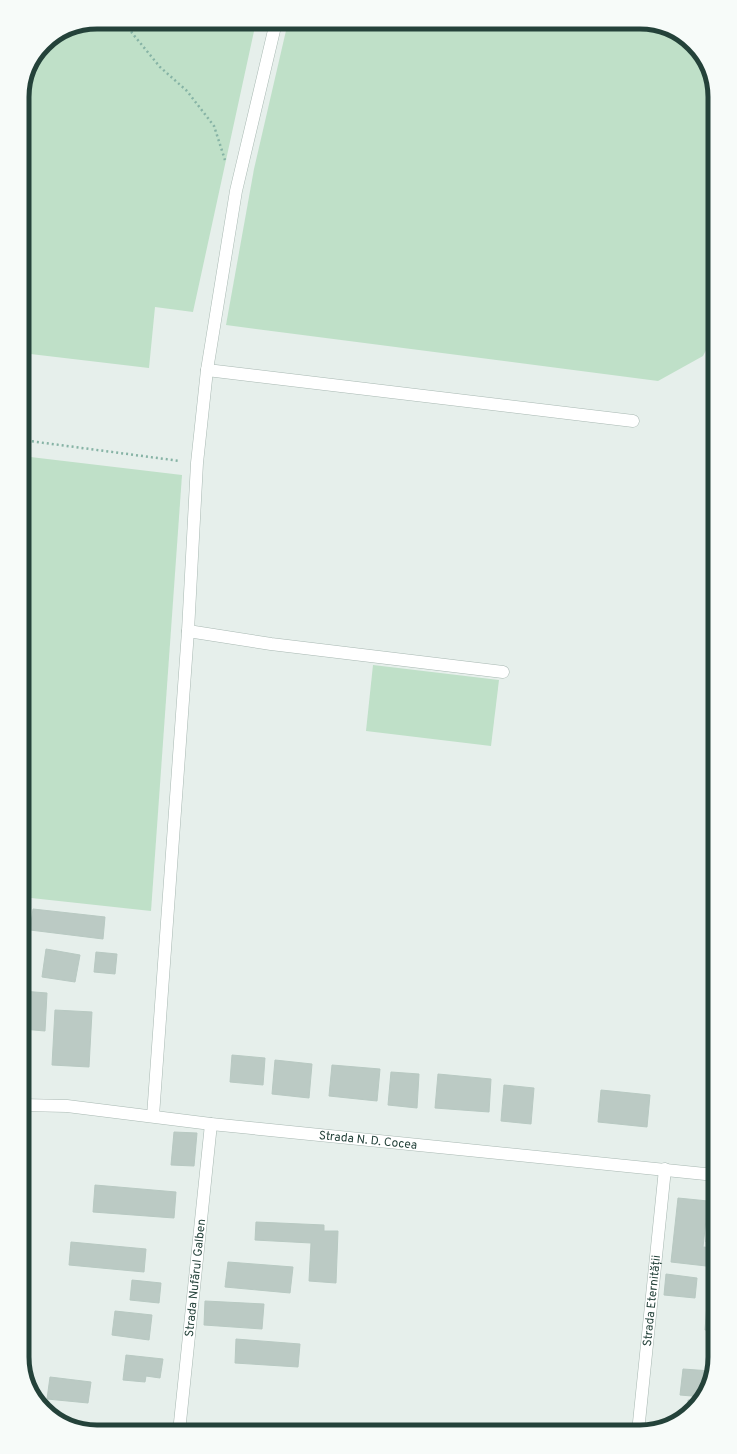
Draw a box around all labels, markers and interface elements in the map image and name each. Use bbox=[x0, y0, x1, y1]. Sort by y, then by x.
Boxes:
street label: Strada N. D. Cocea bbox=[318, 1128, 418, 1154]
street label: Strada Nufărul Galben bbox=[182, 1218, 210, 1338]
street label: Strada Eternității bbox=[640, 1254, 665, 1347]

